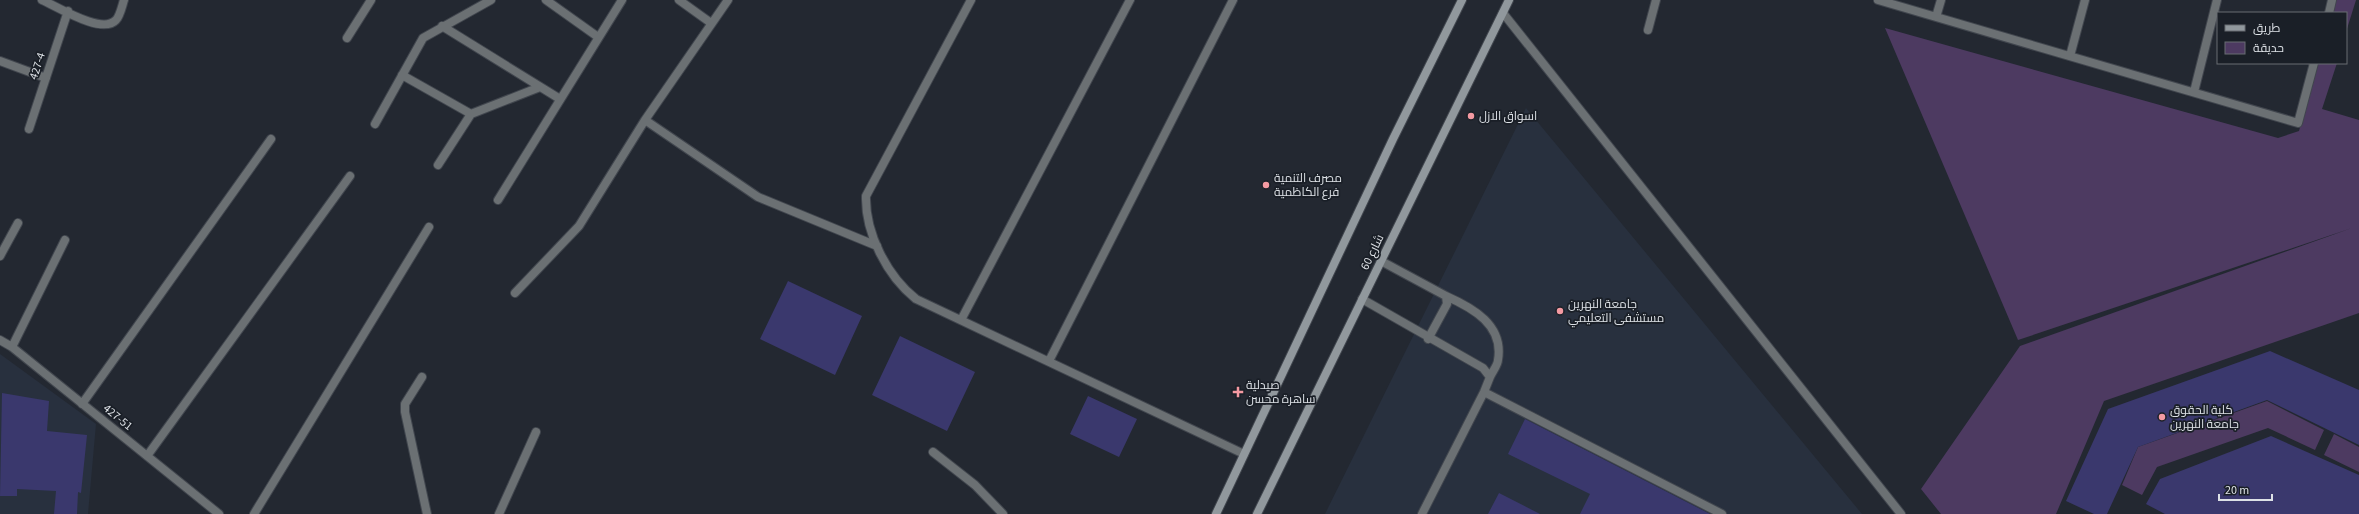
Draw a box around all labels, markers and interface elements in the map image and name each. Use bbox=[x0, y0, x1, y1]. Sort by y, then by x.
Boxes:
legend bbox=[2217, 12, 2347, 64]
text: طريق bbox=[2253, 20, 2281, 37]
text: حديقة bbox=[2253, 40, 2284, 57]
street label: 427-4 bbox=[25, 50, 50, 82]
place label: اسواق الازل bbox=[1479, 108, 1537, 125]
marker: اسواق الازل bbox=[1466, 111, 1476, 121]
place label: مصرف التنمية فرع الكاظمية bbox=[1274, 170, 1342, 201]
marker: مصرف التنمية فرع الكاظمية bbox=[1261, 180, 1271, 190]
street label: شارع 60 bbox=[1357, 232, 1388, 273]
place label: جامعة النهرين مستشفى التعليمي bbox=[1568, 296, 1664, 328]
marker: جامعة النهرين مستشفى التعليمي bbox=[1555, 306, 1565, 316]
place label: صيدلية ساهرة محسن bbox=[1246, 377, 1316, 408]
marker: صيدلية ساهرة محسن bbox=[1233, 387, 1243, 397]
street label: 427-51 bbox=[99, 400, 136, 435]
place label: كلية الحقوق جامعة النهرين bbox=[2170, 402, 2239, 433]
marker: كلية الحقوق جامعة النهرين bbox=[2157, 412, 2167, 422]
scale bar bbox=[2219, 476, 2272, 502]
text: 20 m bbox=[2225, 482, 2249, 499]

